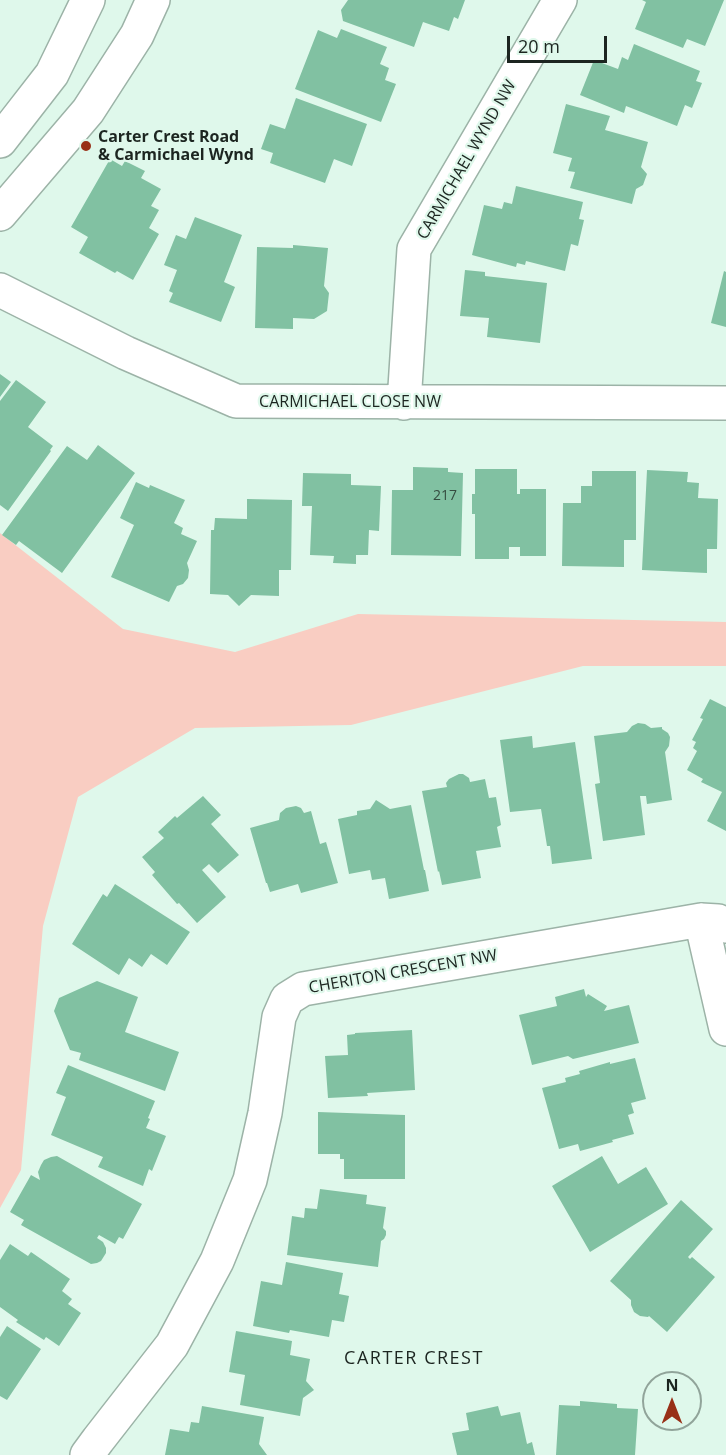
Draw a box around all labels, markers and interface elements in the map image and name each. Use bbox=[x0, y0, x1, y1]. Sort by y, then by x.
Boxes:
scale bar bbox=[510, 24, 610, 62]
text: 20 m bbox=[518, 34, 560, 58]
street label: CARMICHAEL WYND NW bbox=[414, 77, 520, 243]
place label: Carter Crest Road & Carmichael Wynd bbox=[98, 127, 254, 165]
marker: Carter Crest Road & Carmichael Wynd bbox=[79, 139, 93, 153]
street label: CARMICHAEL CLOSE NW bbox=[259, 392, 441, 412]
house number: 217 bbox=[433, 488, 457, 504]
street label: CHERITON CRESCENT NW bbox=[307, 946, 499, 998]
district label: CARTER CREST bbox=[344, 1348, 484, 1370]
north arrow bbox=[642, 1371, 702, 1431]
text: N bbox=[665, 1374, 679, 1396]

